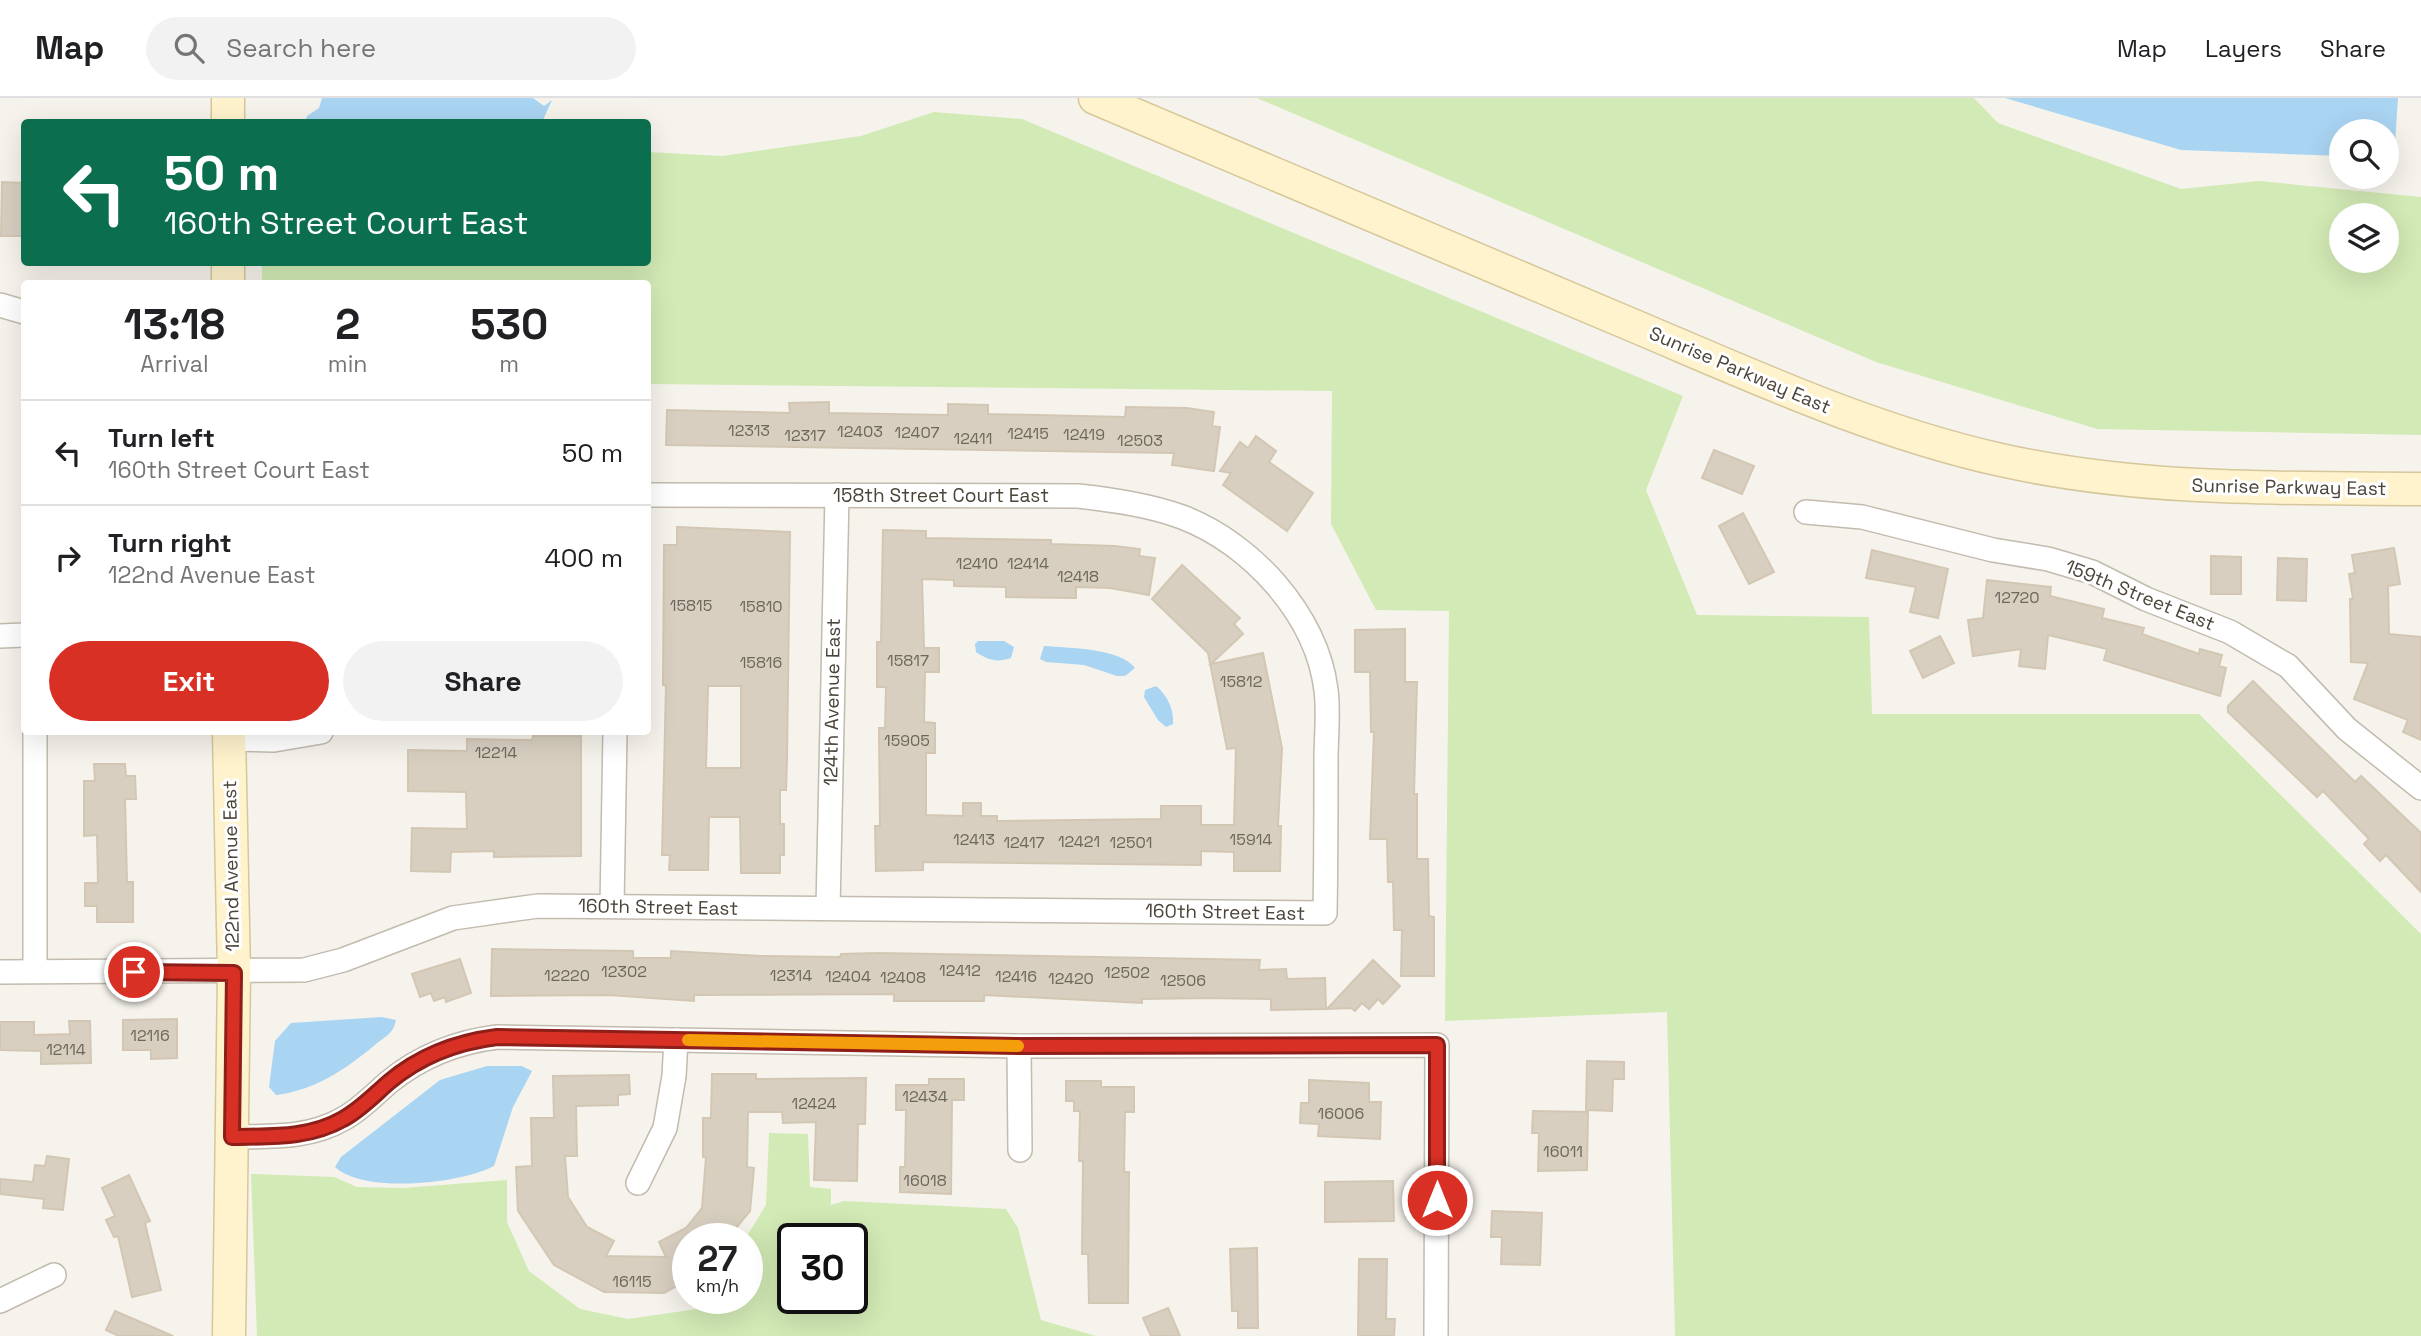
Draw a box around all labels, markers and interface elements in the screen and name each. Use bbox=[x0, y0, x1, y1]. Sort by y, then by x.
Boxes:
search box bbox=[146, 17, 636, 80]
text: Map bbox=[35, 27, 104, 69]
icon: search bbox=[170, 29, 208, 67]
text: Search here bbox=[226, 31, 376, 65]
text: Map bbox=[2117, 33, 2167, 64]
text: Layers bbox=[2205, 33, 2282, 64]
text: Share bbox=[2320, 33, 2386, 64]
map controls bbox=[2329, 119, 2399, 273]
button: search bbox=[2329, 119, 2399, 189]
text: 50 m bbox=[164, 142, 279, 204]
icon: left bbox=[49, 147, 140, 238]
text: 160th Street Court East bbox=[164, 203, 528, 243]
button: layers bbox=[2329, 203, 2399, 273]
text: 13:18 bbox=[124, 298, 225, 351]
text: 2 bbox=[335, 298, 360, 351]
text: 530 bbox=[470, 298, 548, 351]
street label: Sunrise Parkway East bbox=[1645, 320, 1835, 420]
text: Arrival bbox=[140, 349, 209, 379]
text: min bbox=[328, 349, 367, 379]
text: m bbox=[499, 349, 519, 379]
house number: 12313 bbox=[728, 420, 770, 441]
text: Turn left bbox=[108, 421, 215, 455]
house number: 12403 bbox=[837, 421, 883, 442]
house number: 12407 bbox=[895, 422, 939, 443]
house number: 12415 bbox=[1007, 423, 1049, 444]
house number: 12419 bbox=[1063, 424, 1105, 445]
house number: 12317 bbox=[784, 425, 826, 446]
house number: 12411 bbox=[954, 428, 992, 449]
house number: 12503 bbox=[1117, 430, 1163, 451]
icon: left bbox=[49, 434, 87, 472]
text: 50 m bbox=[562, 436, 623, 470]
text: 160th Street Court East bbox=[108, 455, 370, 485]
street label: Sunrise Parkway East bbox=[2191, 473, 2387, 501]
street label: 158th Street Court East bbox=[833, 483, 1049, 508]
text: Turn right bbox=[108, 526, 232, 560]
icon: right bbox=[49, 539, 87, 577]
text: 400 m bbox=[544, 541, 623, 575]
house number: 12410 bbox=[956, 553, 998, 574]
house number: 12414 bbox=[1007, 553, 1049, 574]
street label: 159th Street East bbox=[2061, 554, 2219, 636]
text: 122nd Avenue East bbox=[108, 560, 316, 590]
house number: 12418 bbox=[1057, 566, 1099, 587]
house number: 12720 bbox=[1995, 587, 2039, 608]
house number: 15815 bbox=[670, 595, 712, 616]
house number: 15810 bbox=[739, 596, 783, 617]
street label: 124th Avenue East bbox=[818, 618, 846, 786]
button: Exit bbox=[49, 641, 329, 721]
button: Share bbox=[343, 641, 623, 721]
house number: 15817 bbox=[887, 650, 929, 671]
house number: 15816 bbox=[740, 652, 782, 673]
house number: 15812 bbox=[1220, 671, 1262, 692]
house number: 15905 bbox=[884, 730, 930, 751]
house number: 12214 bbox=[475, 742, 517, 763]
street label: 122nd Avenue East bbox=[217, 780, 245, 952]
house number: 12413 bbox=[953, 829, 995, 850]
house number: 15914 bbox=[1230, 829, 1272, 850]
house number: 12421 bbox=[1058, 831, 1100, 852]
house number: 12417 bbox=[1003, 832, 1045, 853]
house number: 12501 bbox=[1110, 832, 1152, 853]
street label: 160th Street East bbox=[578, 893, 738, 921]
street label: 160th Street East bbox=[1145, 898, 1305, 926]
pin bbox=[104, 942, 164, 1002]
icon: arrive bbox=[115, 953, 153, 991]
house number: 12412 bbox=[939, 960, 981, 981]
house number: 12302 bbox=[601, 961, 647, 982]
house number: 12502 bbox=[1104, 962, 1150, 983]
house number: 12220 bbox=[544, 965, 590, 986]
house number: 12314 bbox=[770, 965, 812, 986]
house number: 12404 bbox=[825, 966, 871, 987]
house number: 12416 bbox=[995, 966, 1037, 987]
house number: 12408 bbox=[880, 967, 926, 988]
house number: 12420 bbox=[1048, 968, 1094, 989]
house number: 12506 bbox=[1160, 970, 1206, 991]
house number: 12116 bbox=[130, 1025, 170, 1046]
house number: 12114 bbox=[46, 1039, 86, 1060]
house number: 12434 bbox=[902, 1086, 948, 1107]
house number: 12424 bbox=[791, 1093, 837, 1114]
house number: 16006 bbox=[1318, 1103, 1364, 1124]
house number: 16011 bbox=[1543, 1141, 1583, 1162]
position arrow bbox=[1400, 1163, 1474, 1237]
house number: 16018 bbox=[903, 1170, 947, 1191]
speed limit sign: 30 bbox=[777, 1223, 868, 1314]
text: 27 bbox=[698, 1237, 737, 1281]
house number: 16115 bbox=[612, 1271, 652, 1292]
text: km/h bbox=[696, 1274, 739, 1297]

